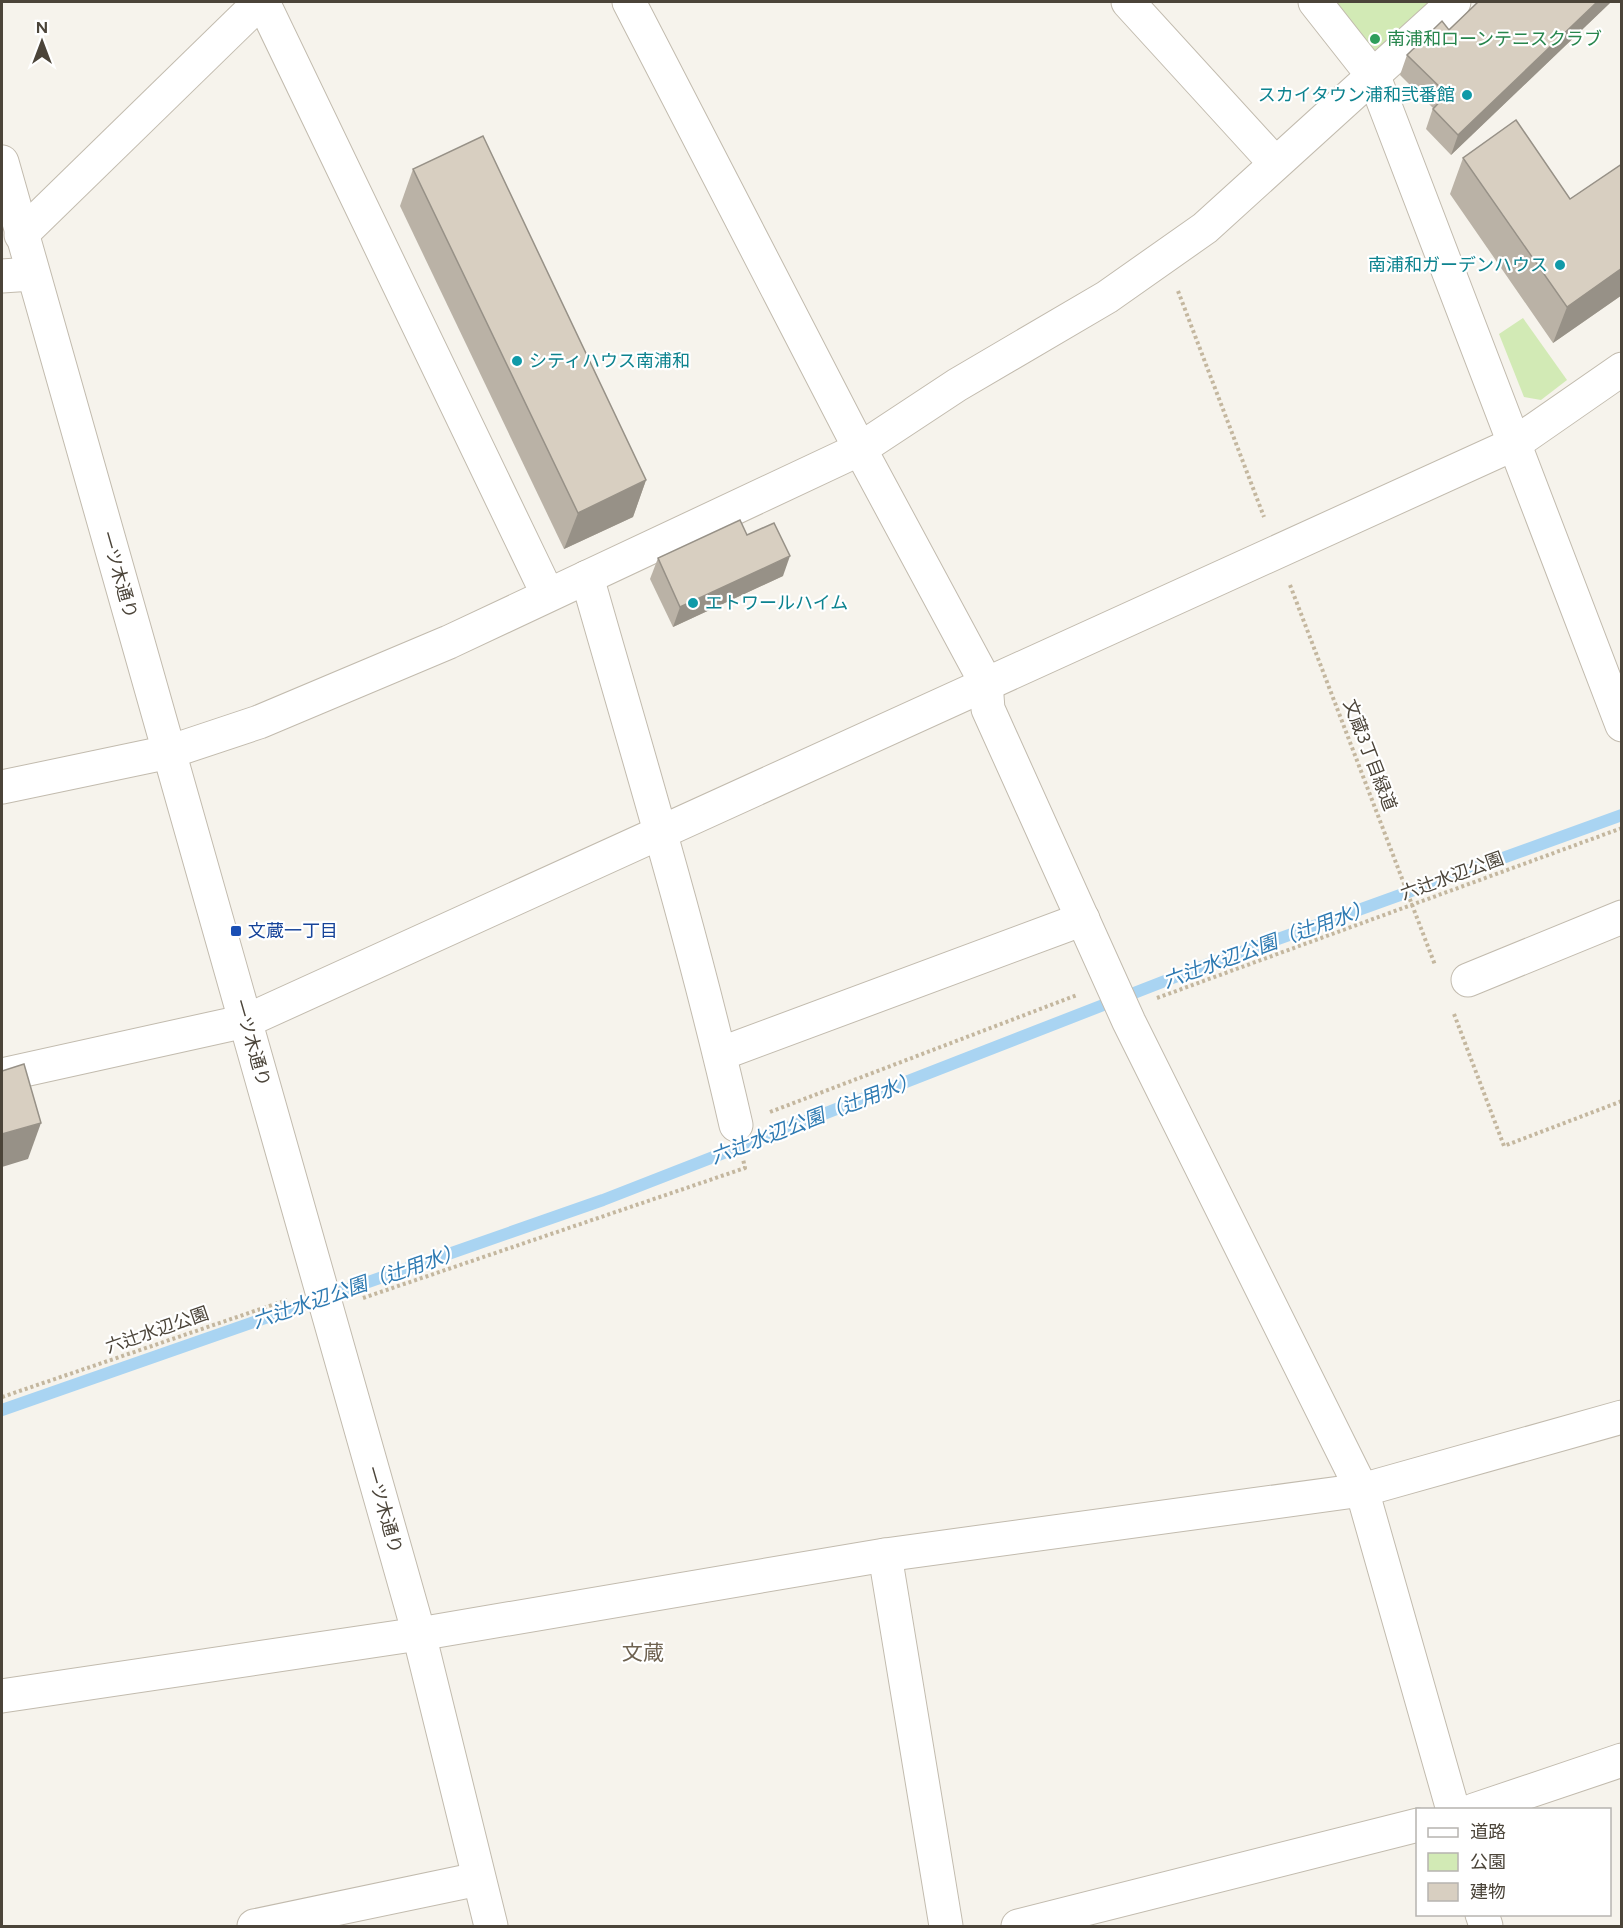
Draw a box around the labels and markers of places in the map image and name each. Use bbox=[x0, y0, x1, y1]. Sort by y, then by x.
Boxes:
place label: 南浦和ローンテニスクラブ bbox=[1387, 28, 1602, 50]
marker: 南浦和ローンテニスクラブ bbox=[1368, 32, 1382, 46]
place label: スカイタウン浦和弐番館 bbox=[1258, 84, 1455, 106]
marker: スカイタウン浦和弐番館 bbox=[1460, 88, 1474, 102]
place label: 南浦和ガーデンハウス bbox=[1368, 254, 1548, 276]
marker: 南浦和ガーデンハウス bbox=[1553, 258, 1567, 272]
place label: シティハウス南浦和 bbox=[529, 350, 690, 372]
marker: シティハウス南浦和 bbox=[510, 354, 524, 368]
place label: エトワールハイム bbox=[705, 592, 848, 614]
marker: エトワールハイム bbox=[686, 596, 700, 610]
place label: 文蔵一丁目 bbox=[248, 920, 338, 942]
marker: 文蔵一丁目 bbox=[229, 924, 243, 938]

